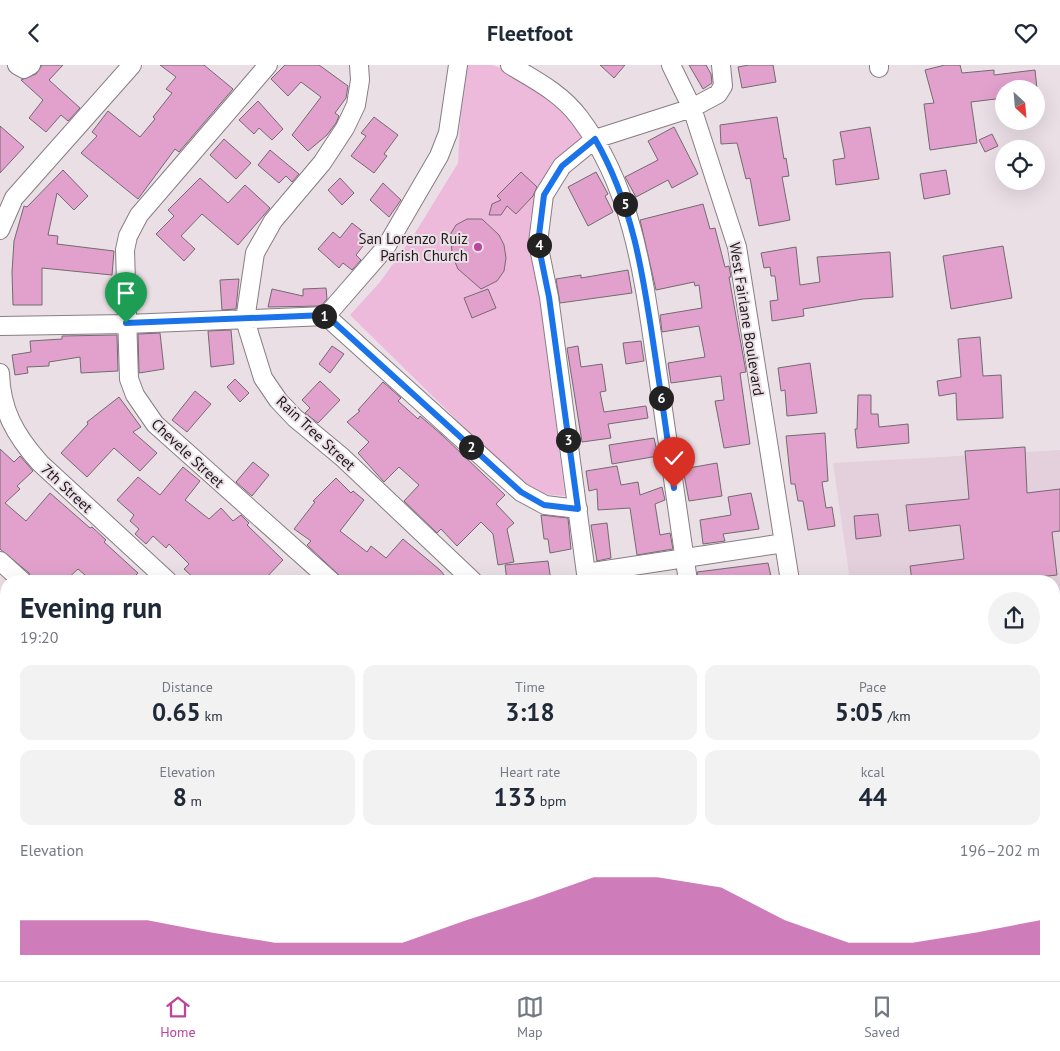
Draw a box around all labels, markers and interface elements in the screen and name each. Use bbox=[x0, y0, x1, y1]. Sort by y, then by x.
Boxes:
icon: back bbox=[20, 19, 48, 47]
text: Fleetfoot bbox=[487, 19, 573, 47]
icon: heart bbox=[1012, 19, 1040, 47]
north arrow bbox=[995, 80, 1045, 130]
map controls bbox=[995, 80, 1045, 190]
button: locate bbox=[995, 140, 1045, 190]
pin: 5 bbox=[612, 191, 638, 217]
text: 5 bbox=[622, 195, 629, 213]
place label: San Lorenzo Ruiz Parish Church bbox=[358, 229, 468, 265]
pin: 4 bbox=[526, 233, 552, 257]
text: 4 bbox=[536, 236, 543, 254]
marker: San Lorenzo Ruiz Parish Church bbox=[472, 241, 484, 253]
street label: West Fairlane Boulevard bbox=[725, 241, 769, 397]
pin bbox=[105, 272, 147, 323]
icon: arrive bbox=[112, 279, 140, 307]
pin: 1 bbox=[312, 303, 336, 329]
text: 1 bbox=[321, 307, 328, 325]
pin: 6 bbox=[648, 385, 674, 411]
text: 6 bbox=[658, 389, 665, 407]
street label: Rain Tree Street bbox=[273, 392, 359, 474]
street label: Chevele Street bbox=[147, 414, 229, 492]
pin: 3 bbox=[556, 427, 580, 453]
text: 3 bbox=[565, 431, 572, 449]
pin: 2 bbox=[458, 435, 484, 459]
pin bbox=[653, 437, 695, 488]
text: 2 bbox=[468, 438, 475, 456]
icon: check bbox=[660, 444, 688, 472]
street label: 7th Street bbox=[37, 459, 97, 517]
text: Evening run bbox=[20, 589, 162, 626]
button: share bbox=[988, 592, 1040, 644]
text: 19:20 bbox=[20, 627, 58, 647]
text: Distance bbox=[162, 678, 213, 696]
text: Time bbox=[515, 678, 545, 696]
text: Pace bbox=[859, 678, 886, 696]
text: 0.65 bbox=[152, 696, 201, 728]
text: 3:18 bbox=[505, 696, 555, 728]
text: 5:05 bbox=[835, 696, 884, 728]
text: km bbox=[201, 707, 223, 725]
text: /km bbox=[884, 707, 911, 725]
text: Elevation bbox=[159, 763, 215, 781]
text: Heart rate bbox=[500, 763, 560, 781]
text: kcal bbox=[861, 763, 885, 781]
text: 8 bbox=[173, 781, 187, 813]
text: 133 bbox=[494, 781, 536, 813]
text: 44 bbox=[858, 781, 887, 813]
text: m bbox=[187, 792, 202, 810]
text: bpm bbox=[536, 792, 566, 810]
text: Elevation bbox=[20, 840, 84, 860]
text: 196–202 m bbox=[960, 840, 1040, 860]
tab: Home bbox=[160, 993, 196, 1041]
tab: Map bbox=[516, 993, 544, 1041]
tab: Saved bbox=[864, 993, 900, 1041]

